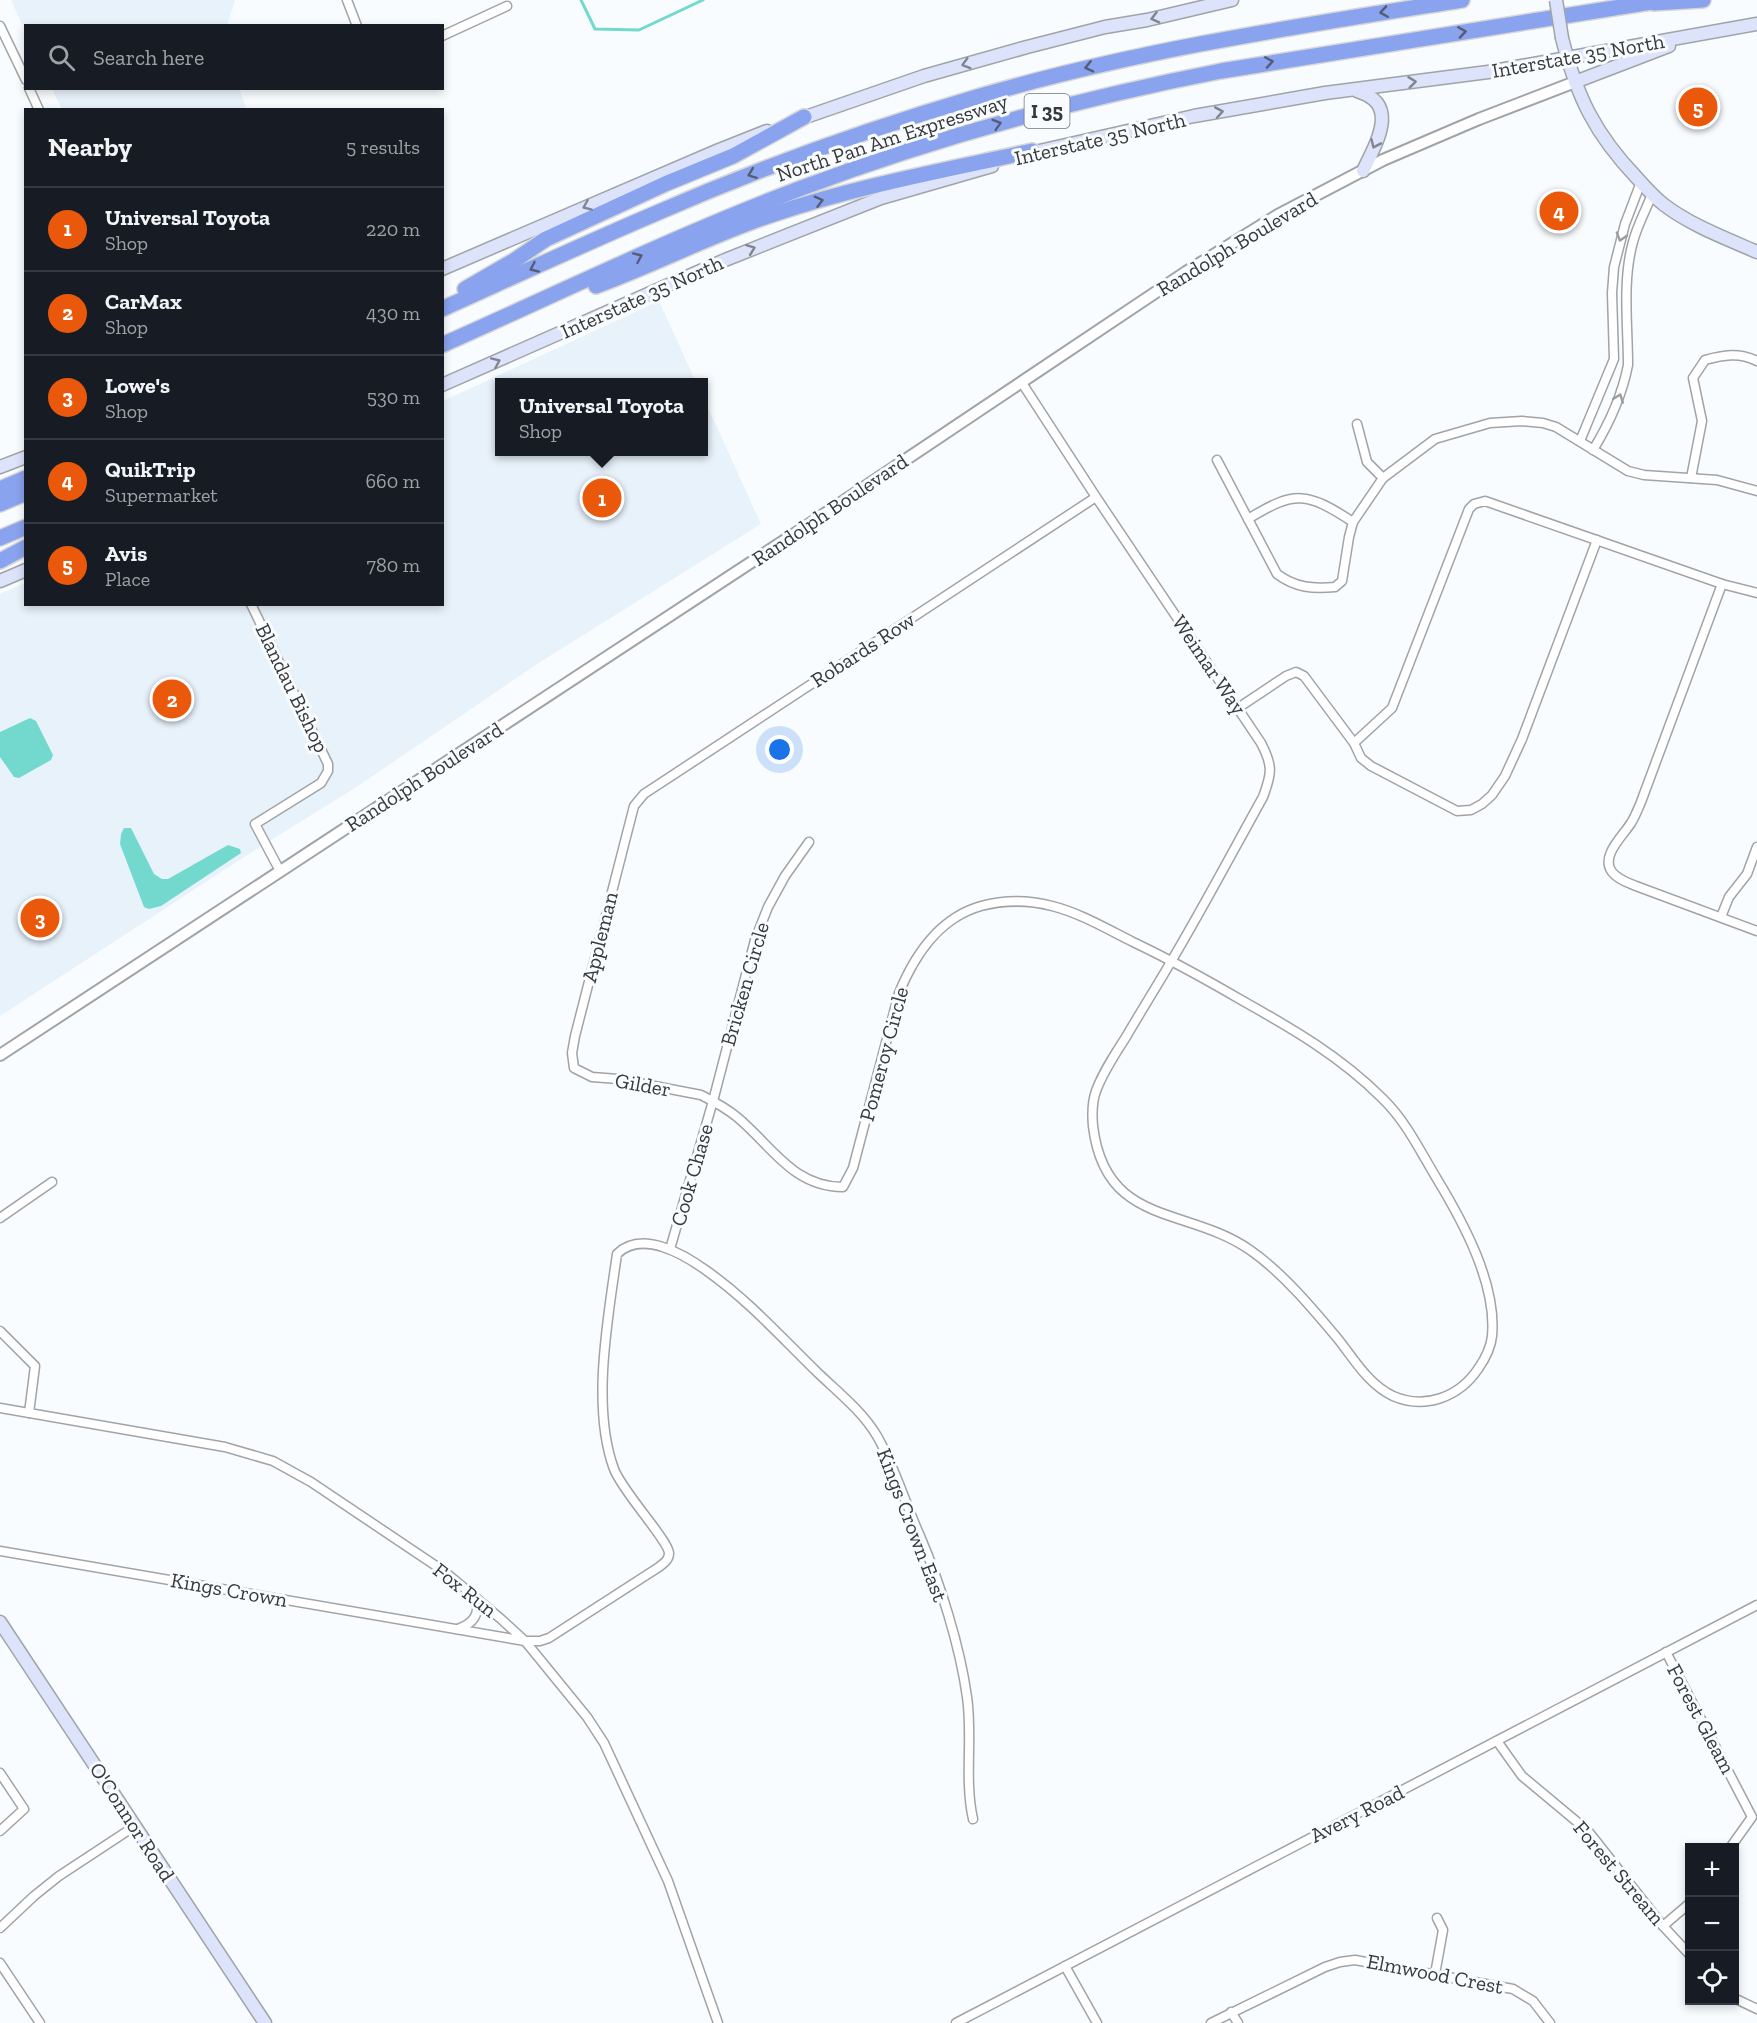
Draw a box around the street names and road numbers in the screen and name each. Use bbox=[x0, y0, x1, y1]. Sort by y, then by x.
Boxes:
street label: Interstate 35 North bbox=[1490, 28, 1666, 83]
street label: North Pan Am Expressway bbox=[773, 88, 1011, 187]
road number: I 35 bbox=[1024, 94, 1070, 128]
street label: Interstate 35 North bbox=[1012, 107, 1188, 170]
street label: Randolph Boulevard bbox=[1152, 186, 1322, 301]
street label: Interstate 35 North bbox=[557, 249, 727, 344]
street label: Randolph Boulevard bbox=[747, 448, 913, 571]
street label: Robards Row bbox=[806, 607, 919, 692]
street label: Weimar Way bbox=[1167, 610, 1252, 719]
street label: Blandau Bishop bbox=[250, 619, 334, 756]
street label: Randolph Boulevard bbox=[340, 716, 507, 837]
street label: Appleman bbox=[576, 889, 623, 985]
street label: Bricken Circle bbox=[715, 919, 774, 1049]
street label: Pomeroy Circle bbox=[854, 984, 913, 1124]
street label: Gilder bbox=[613, 1067, 673, 1102]
street label: Cook Chase bbox=[665, 1121, 718, 1229]
street label: Kings Crown East bbox=[872, 1445, 953, 1605]
street label: Fox Run bbox=[428, 1557, 502, 1622]
street label: Kings Crown bbox=[169, 1567, 289, 1612]
street label: Forest Gleam bbox=[1662, 1660, 1741, 1778]
street label: O'Connor Road bbox=[85, 1758, 180, 1886]
street label: Avery Road bbox=[1306, 1779, 1408, 1848]
street label: Forest Stream bbox=[1569, 1815, 1670, 1930]
street label: Elmwood Crest bbox=[1365, 1948, 1506, 1999]

